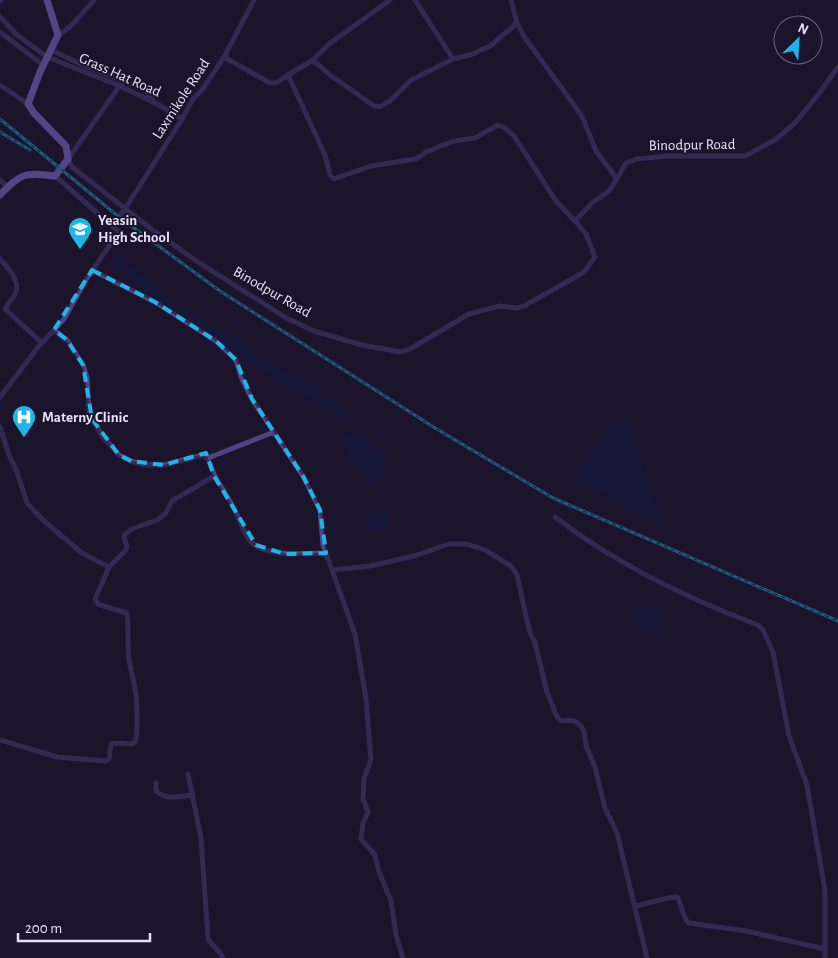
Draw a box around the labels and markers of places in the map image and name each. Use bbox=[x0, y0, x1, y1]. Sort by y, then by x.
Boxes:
place label: Yeasin High School bbox=[98, 213, 170, 245]
school or university icon: Yeasin High School bbox=[67, 216, 93, 250]
hospital icon: Materny Clinic bbox=[11, 404, 37, 438]
place label: Materny Clinic bbox=[42, 410, 128, 425]

